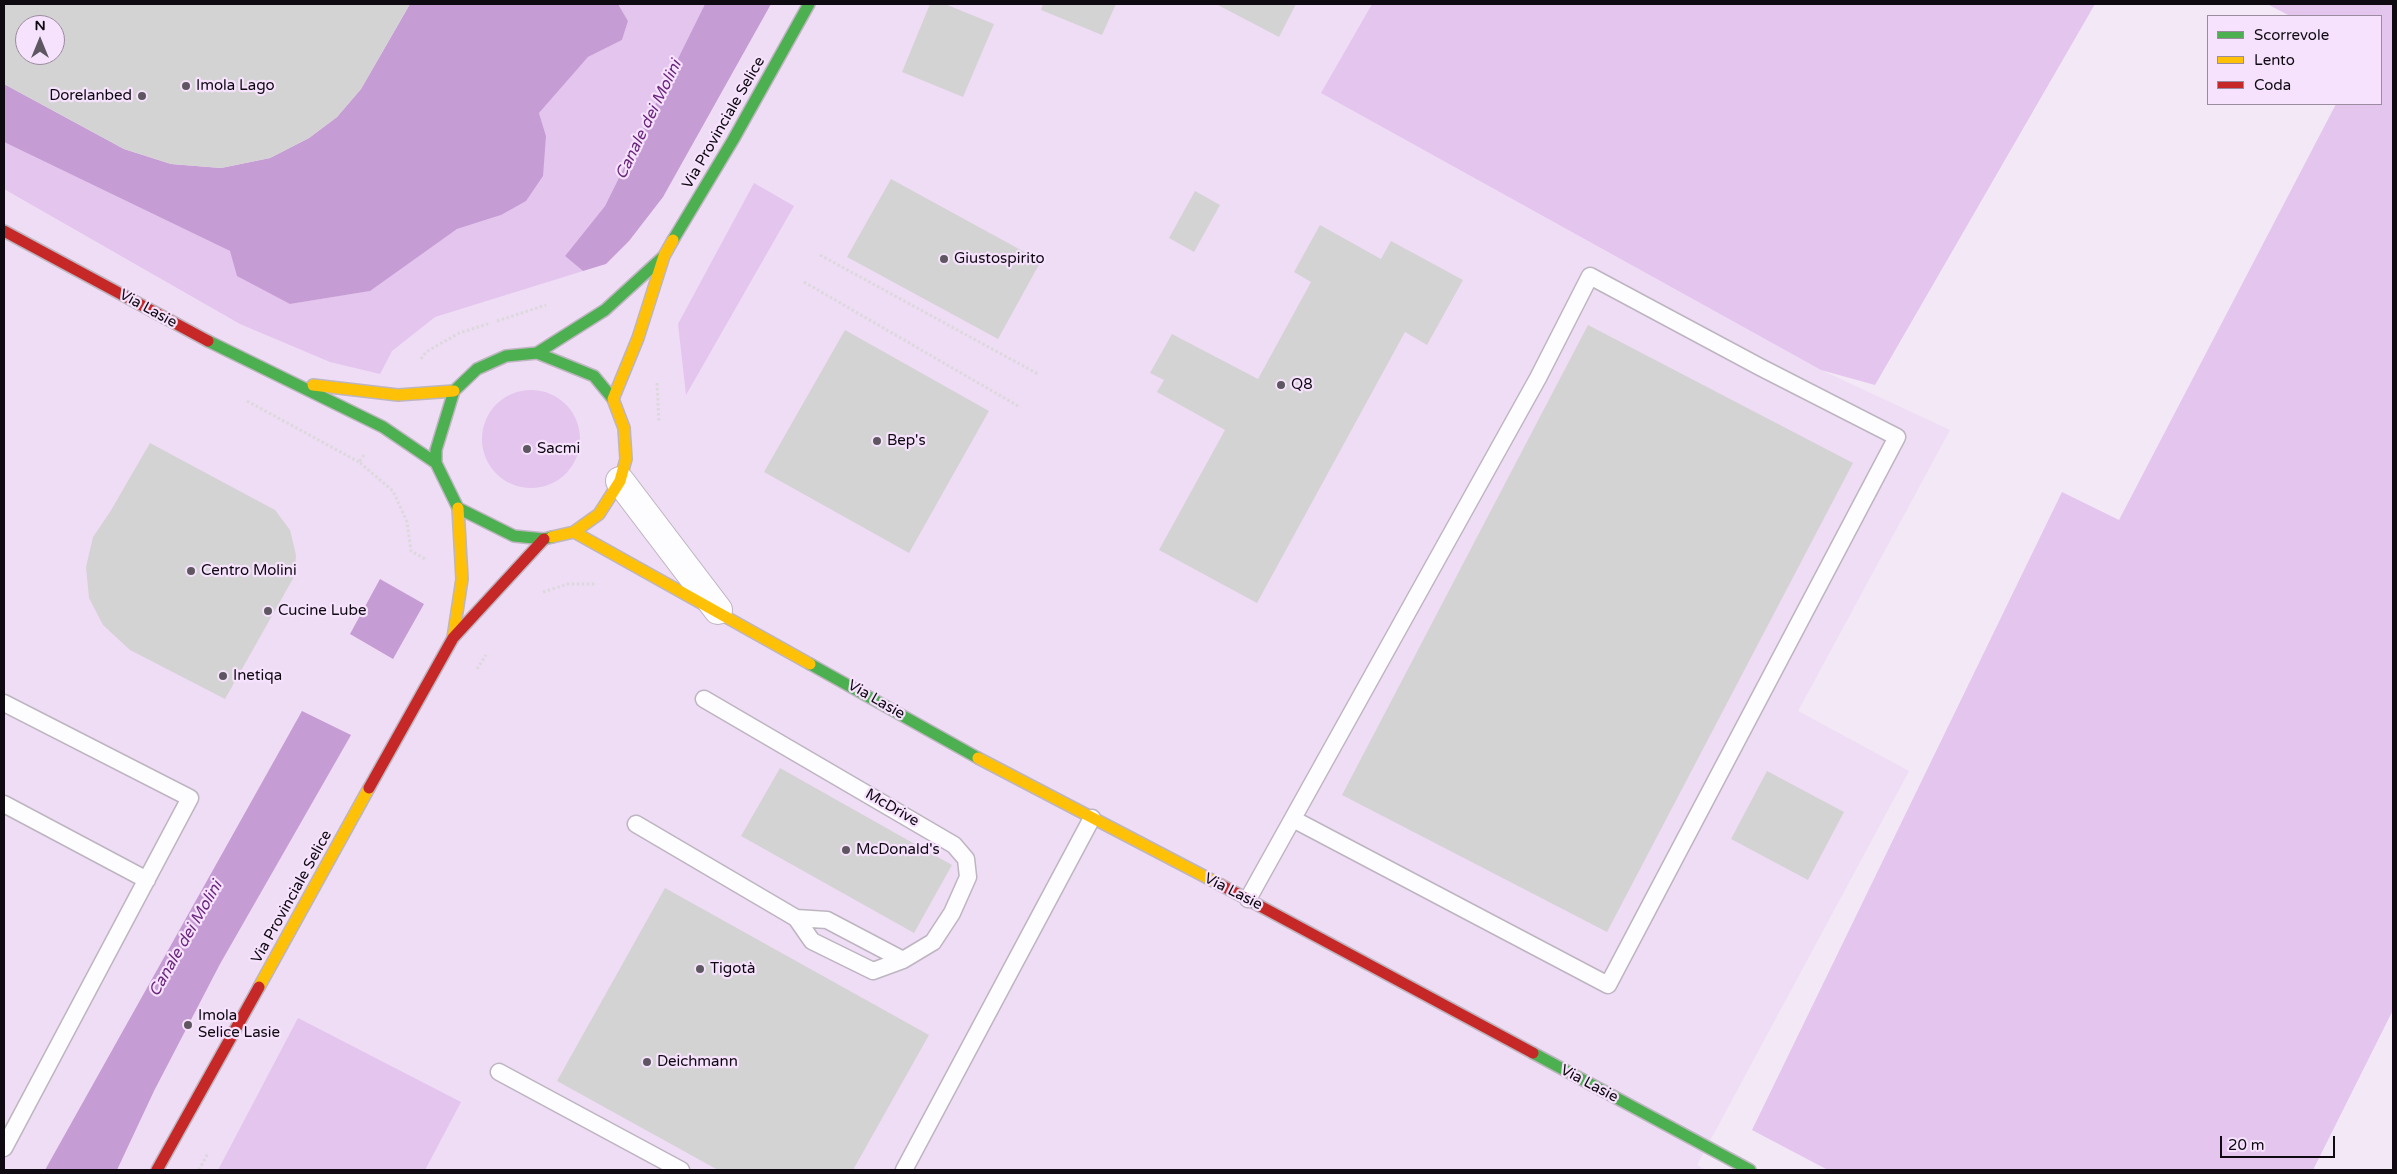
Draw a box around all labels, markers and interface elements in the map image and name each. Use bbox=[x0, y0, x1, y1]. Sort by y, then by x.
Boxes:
north arrow bbox=[15, 15, 65, 65]
legend bbox=[2207, 15, 2382, 105]
text: N bbox=[34, 17, 46, 34]
text: Scorrevole bbox=[2254, 26, 2329, 44]
text: Lento bbox=[2254, 51, 2295, 69]
street label: Via Provinciale Selice bbox=[679, 54, 769, 192]
water label: Canale dei Molini bbox=[612, 57, 686, 183]
text: Coda bbox=[2254, 76, 2291, 94]
place label: Imola Lago bbox=[196, 77, 275, 95]
marker: Imola Lago bbox=[180, 80, 192, 92]
place label: Dorelanbed bbox=[49, 87, 132, 105]
marker: Dorelanbed bbox=[136, 90, 148, 102]
place label: Giustospirito bbox=[954, 250, 1045, 268]
marker: Giustospirito bbox=[938, 253, 950, 265]
street label: Via Lasie bbox=[116, 286, 180, 332]
place label: Q8 bbox=[1291, 376, 1313, 394]
marker: Q8 bbox=[1275, 379, 1287, 391]
place label: Bep's bbox=[887, 432, 926, 450]
marker: Bep's bbox=[871, 435, 883, 447]
place label: Sacmi bbox=[537, 440, 580, 458]
marker: Sacmi bbox=[521, 443, 533, 455]
place label: Centro Molini bbox=[201, 562, 297, 580]
marker: Centro Molini bbox=[185, 565, 197, 577]
place label: Cucine Lube bbox=[278, 602, 366, 620]
marker: Cucine Lube bbox=[262, 605, 274, 617]
place label: Inetiqa bbox=[233, 667, 282, 685]
marker: Inetiqa bbox=[217, 670, 229, 682]
street label: Via Lasie bbox=[844, 677, 908, 723]
street label: McDrive bbox=[862, 785, 922, 831]
street label: Via Provinciale Selice bbox=[248, 827, 336, 967]
place label: McDonald's bbox=[856, 841, 940, 859]
marker: McDonald's bbox=[840, 844, 852, 856]
street label: Via Lasie bbox=[1201, 870, 1265, 914]
water label: Canale dei Molini bbox=[145, 878, 227, 1000]
place label: Tigotà bbox=[710, 960, 755, 978]
marker: Tigotà bbox=[694, 963, 706, 975]
place label: Imola Selice Lasie bbox=[198, 1007, 280, 1042]
marker: Imola Selice Lasie bbox=[182, 1019, 194, 1031]
place label: Deichmann bbox=[657, 1053, 738, 1071]
marker: Deichmann bbox=[641, 1056, 653, 1068]
street label: Via Lasie bbox=[1557, 1061, 1621, 1107]
scale bar bbox=[2222, 1126, 2337, 1158]
text: 20 m bbox=[2228, 1136, 2265, 1154]

